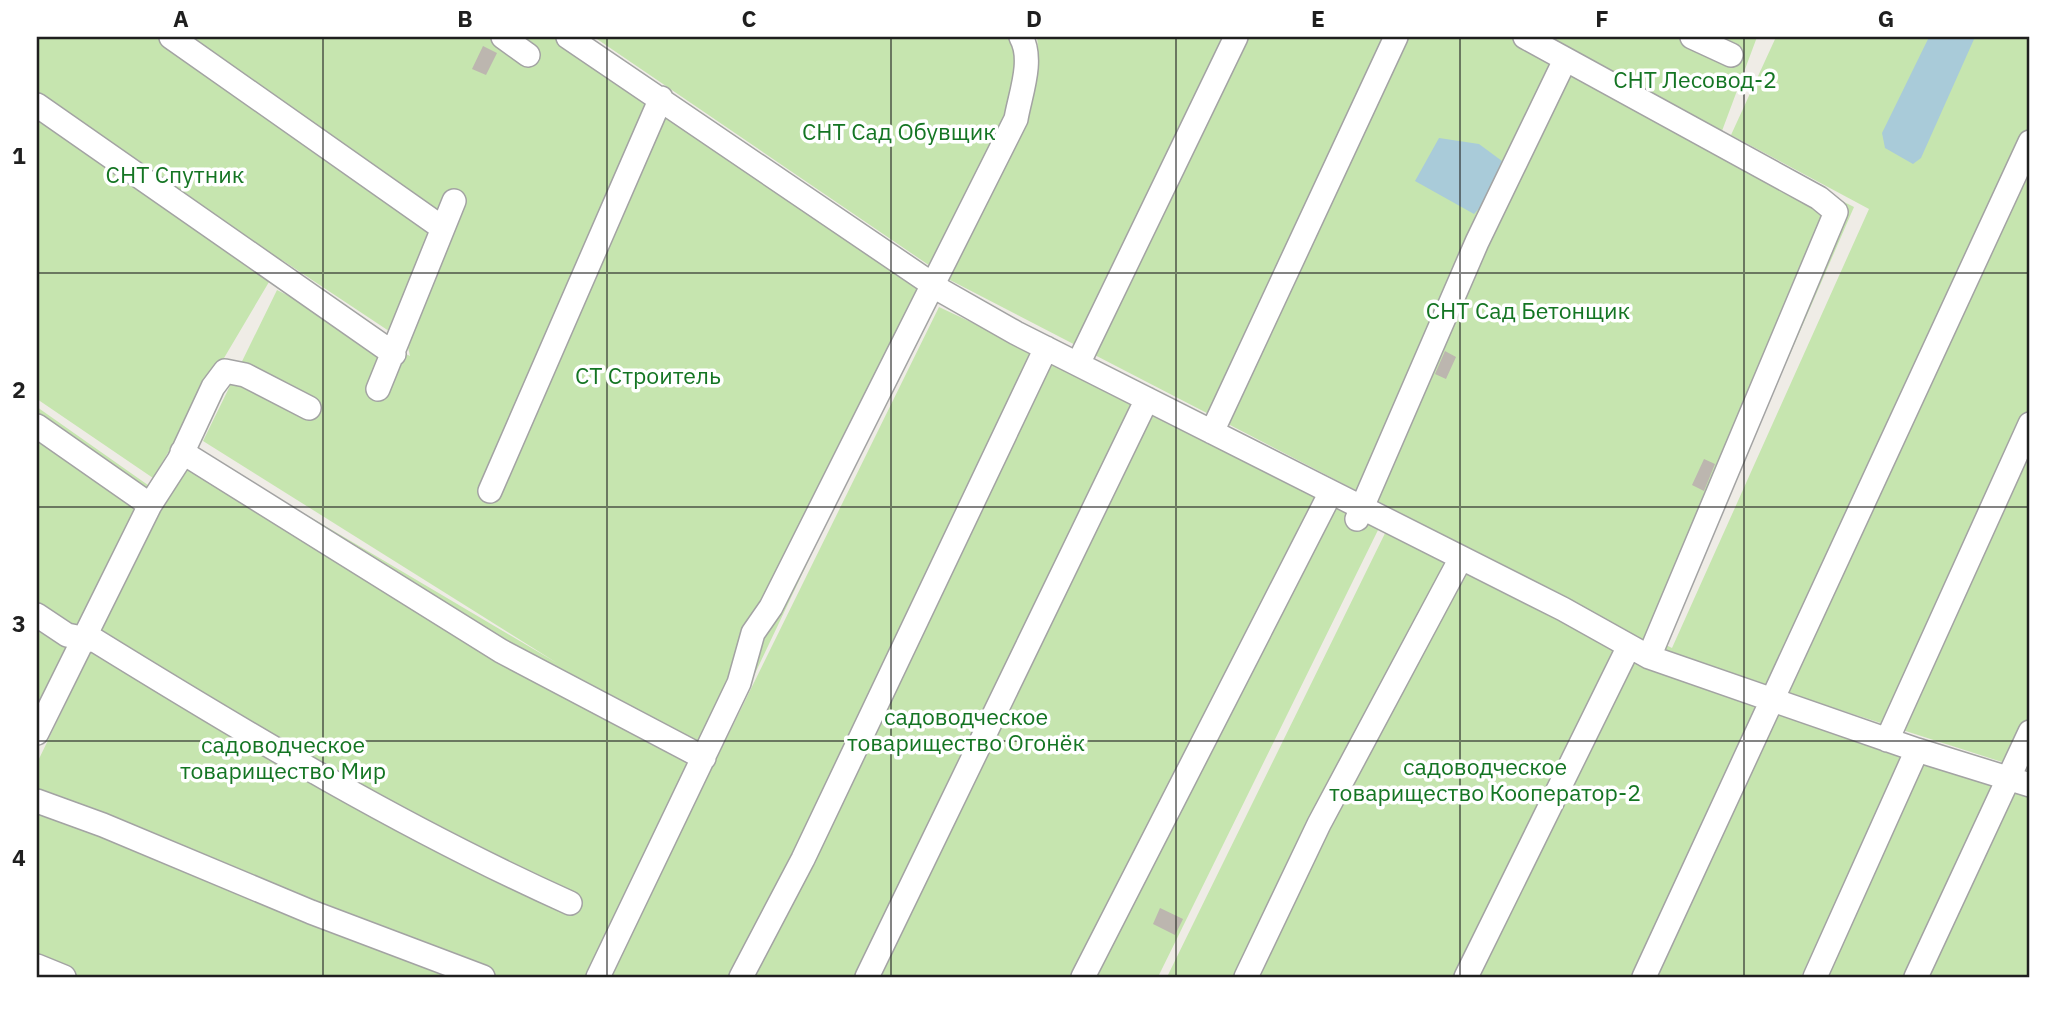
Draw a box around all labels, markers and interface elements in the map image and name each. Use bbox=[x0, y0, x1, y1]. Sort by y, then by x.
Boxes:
text: A bbox=[173, 3, 189, 33]
text: B bbox=[457, 3, 473, 33]
text: C bbox=[742, 3, 757, 33]
text: D bbox=[1026, 3, 1042, 33]
text: E bbox=[1311, 3, 1325, 33]
text: F bbox=[1595, 3, 1609, 33]
text: G bbox=[1878, 3, 1894, 33]
park label: СНТ Лесовод-2 bbox=[1613, 64, 1777, 94]
park label: СНТ Сад Обувщик bbox=[802, 116, 996, 146]
text: 1 bbox=[12, 140, 26, 170]
park label: СНТ Спутник bbox=[106, 159, 244, 189]
park label: СНТ Сад Бетонщик bbox=[1426, 295, 1630, 325]
park label: СТ Строитель bbox=[575, 360, 721, 390]
text: 2 bbox=[12, 374, 26, 404]
text: 3 bbox=[12, 608, 26, 638]
park label: садоводческое товарищество Огонёк bbox=[847, 701, 1085, 757]
park label: садоводческое товарищество Мир bbox=[180, 729, 386, 785]
park label: садоводческое товарищество Кооператор-2 bbox=[1329, 751, 1641, 807]
text: 4 bbox=[12, 842, 26, 872]

